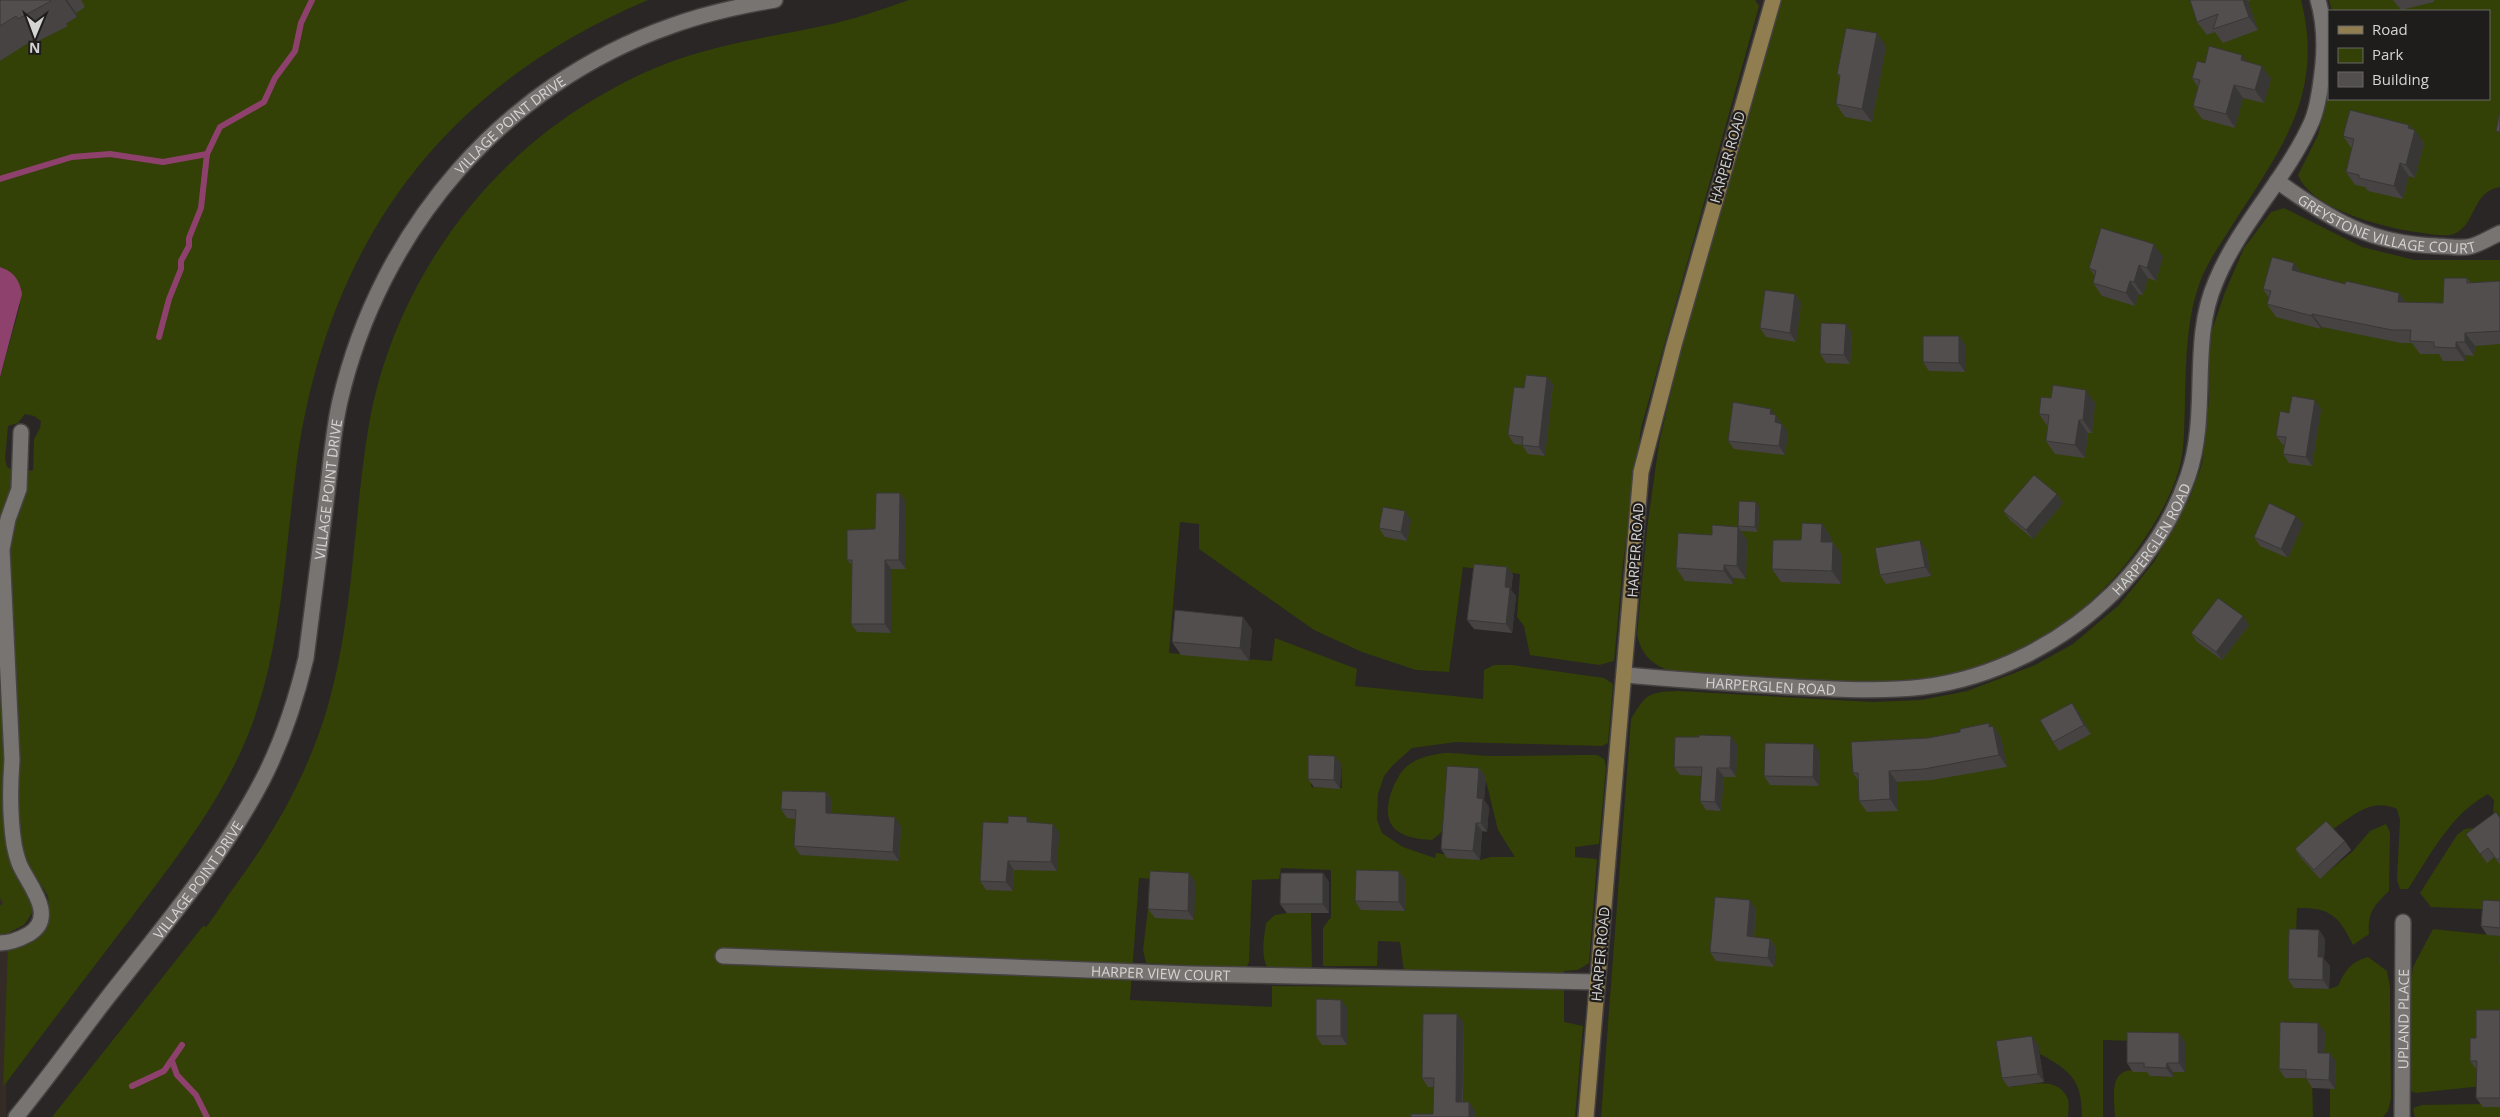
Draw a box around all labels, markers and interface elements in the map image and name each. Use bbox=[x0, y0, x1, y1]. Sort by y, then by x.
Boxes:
north arrow bbox=[10, 10, 60, 60]
legend bbox=[2328, 10, 2490, 100]
text: Road bbox=[2372, 19, 2408, 39]
text: N bbox=[29, 39, 41, 58]
text: Park bbox=[2372, 44, 2403, 64]
text: Building bbox=[2372, 69, 2429, 89]
street label: VILLAGE POINT DRIVE bbox=[450, 71, 569, 178]
street label: HARPER ROAD bbox=[1705, 109, 1749, 205]
street label: GREYSTONE VILLAGE COURT bbox=[2295, 189, 2478, 257]
street label: VILLAGE POINT DRIVE bbox=[309, 418, 346, 561]
street label: HARPERGLEN ROAD bbox=[2107, 480, 2194, 599]
street label: HARPER ROAD bbox=[1622, 502, 1648, 598]
street label: HARPERGLEN ROAD bbox=[1705, 672, 1836, 698]
street label: VILLAGE POINT DRIVE bbox=[148, 817, 247, 942]
street label: HARPER ROAD bbox=[1586, 906, 1614, 1002]
street label: HARPER VIEW COURT bbox=[1091, 961, 1231, 984]
street label: UPLAND PLACE bbox=[2393, 969, 2412, 1069]

